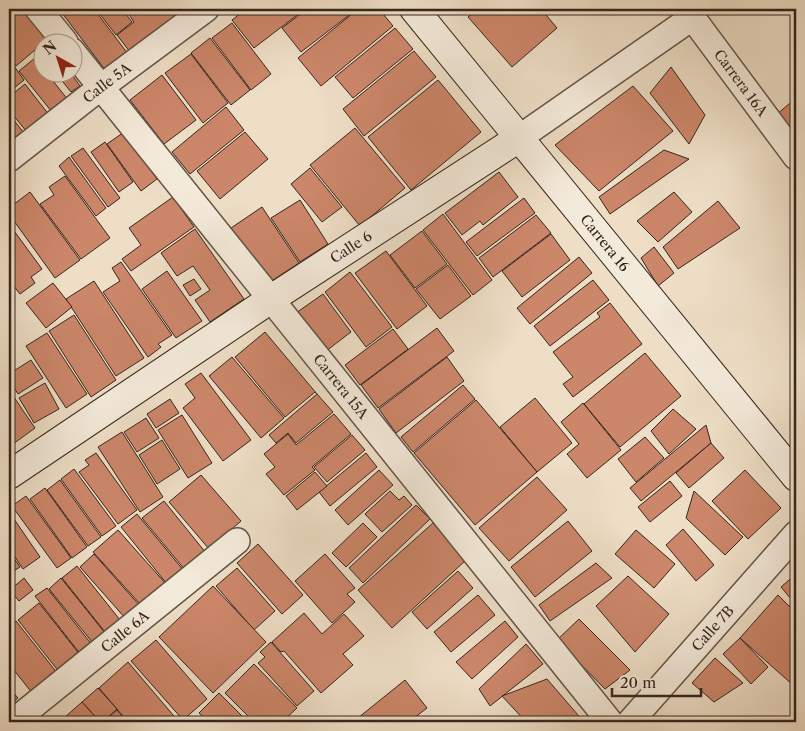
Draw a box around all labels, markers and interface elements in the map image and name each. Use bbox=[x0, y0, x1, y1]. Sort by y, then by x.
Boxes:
north arrow bbox=[32, 32, 82, 82]
text: N bbox=[39, 37, 60, 59]
street label: Carrera 16A bbox=[710, 46, 772, 120]
street label: Calle 5A bbox=[79, 58, 135, 107]
street label: Carrera 16 bbox=[576, 211, 634, 275]
street label: Calle 6 bbox=[327, 227, 375, 267]
street label: Carrera 15A bbox=[309, 350, 373, 423]
street label: Calle 7B bbox=[688, 602, 738, 655]
street label: Calle 6A bbox=[97, 606, 153, 656]
scale bar bbox=[612, 666, 701, 698]
text: 20 m bbox=[620, 673, 656, 692]

